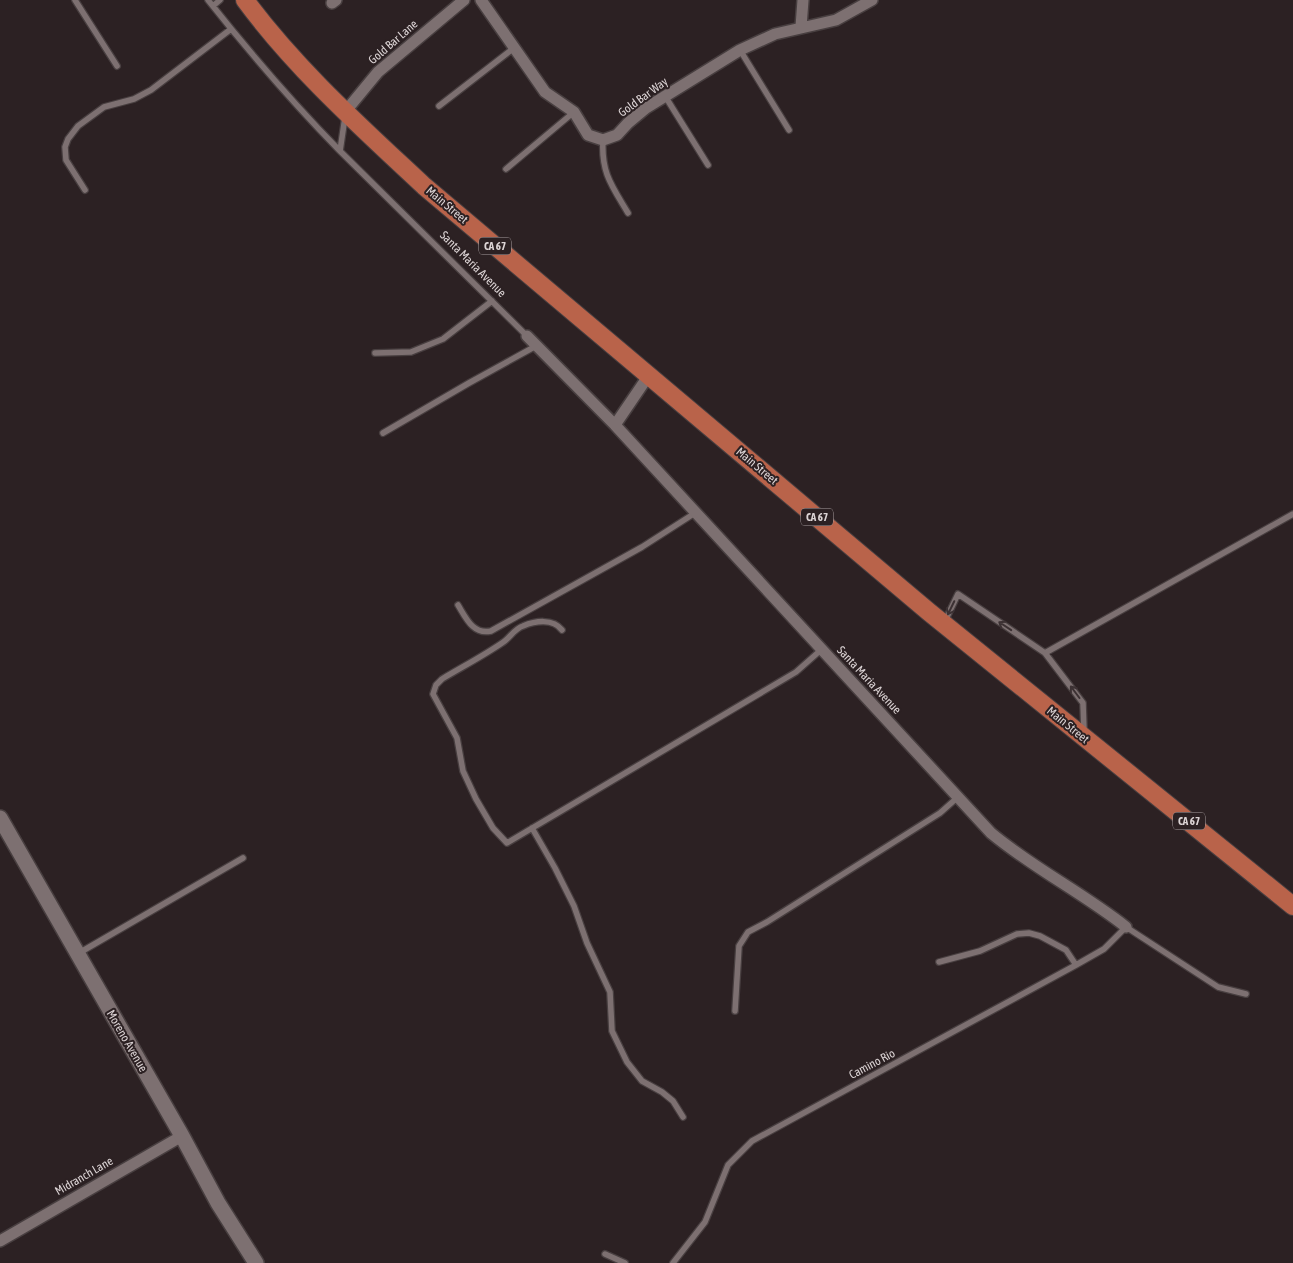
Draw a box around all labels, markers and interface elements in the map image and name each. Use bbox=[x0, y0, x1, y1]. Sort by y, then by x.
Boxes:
street label: Gold Bar Lane bbox=[366, 17, 420, 67]
street label: Gold Bar Way bbox=[616, 74, 670, 120]
street label: Main Street bbox=[423, 184, 471, 227]
street label: Santa Maria Avenue bbox=[437, 228, 509, 300]
road number: CA 67 bbox=[479, 238, 511, 255]
street label: Main Street bbox=[733, 445, 781, 488]
road number: CA 67 bbox=[801, 508, 833, 526]
one-way arrow bbox=[946, 601, 956, 616]
one-way arrow bbox=[998, 621, 1012, 631]
street label: Santa Maria Avenue bbox=[834, 643, 904, 717]
one-way arrow bbox=[1069, 686, 1080, 699]
street label: Main Street bbox=[1044, 704, 1092, 747]
road number: CA 67 bbox=[1173, 812, 1205, 829]
street label: Moreno Avenue bbox=[104, 1008, 150, 1074]
street label: Camino Rio bbox=[847, 1046, 898, 1082]
street label: Midranch Lane bbox=[53, 1154, 115, 1198]

